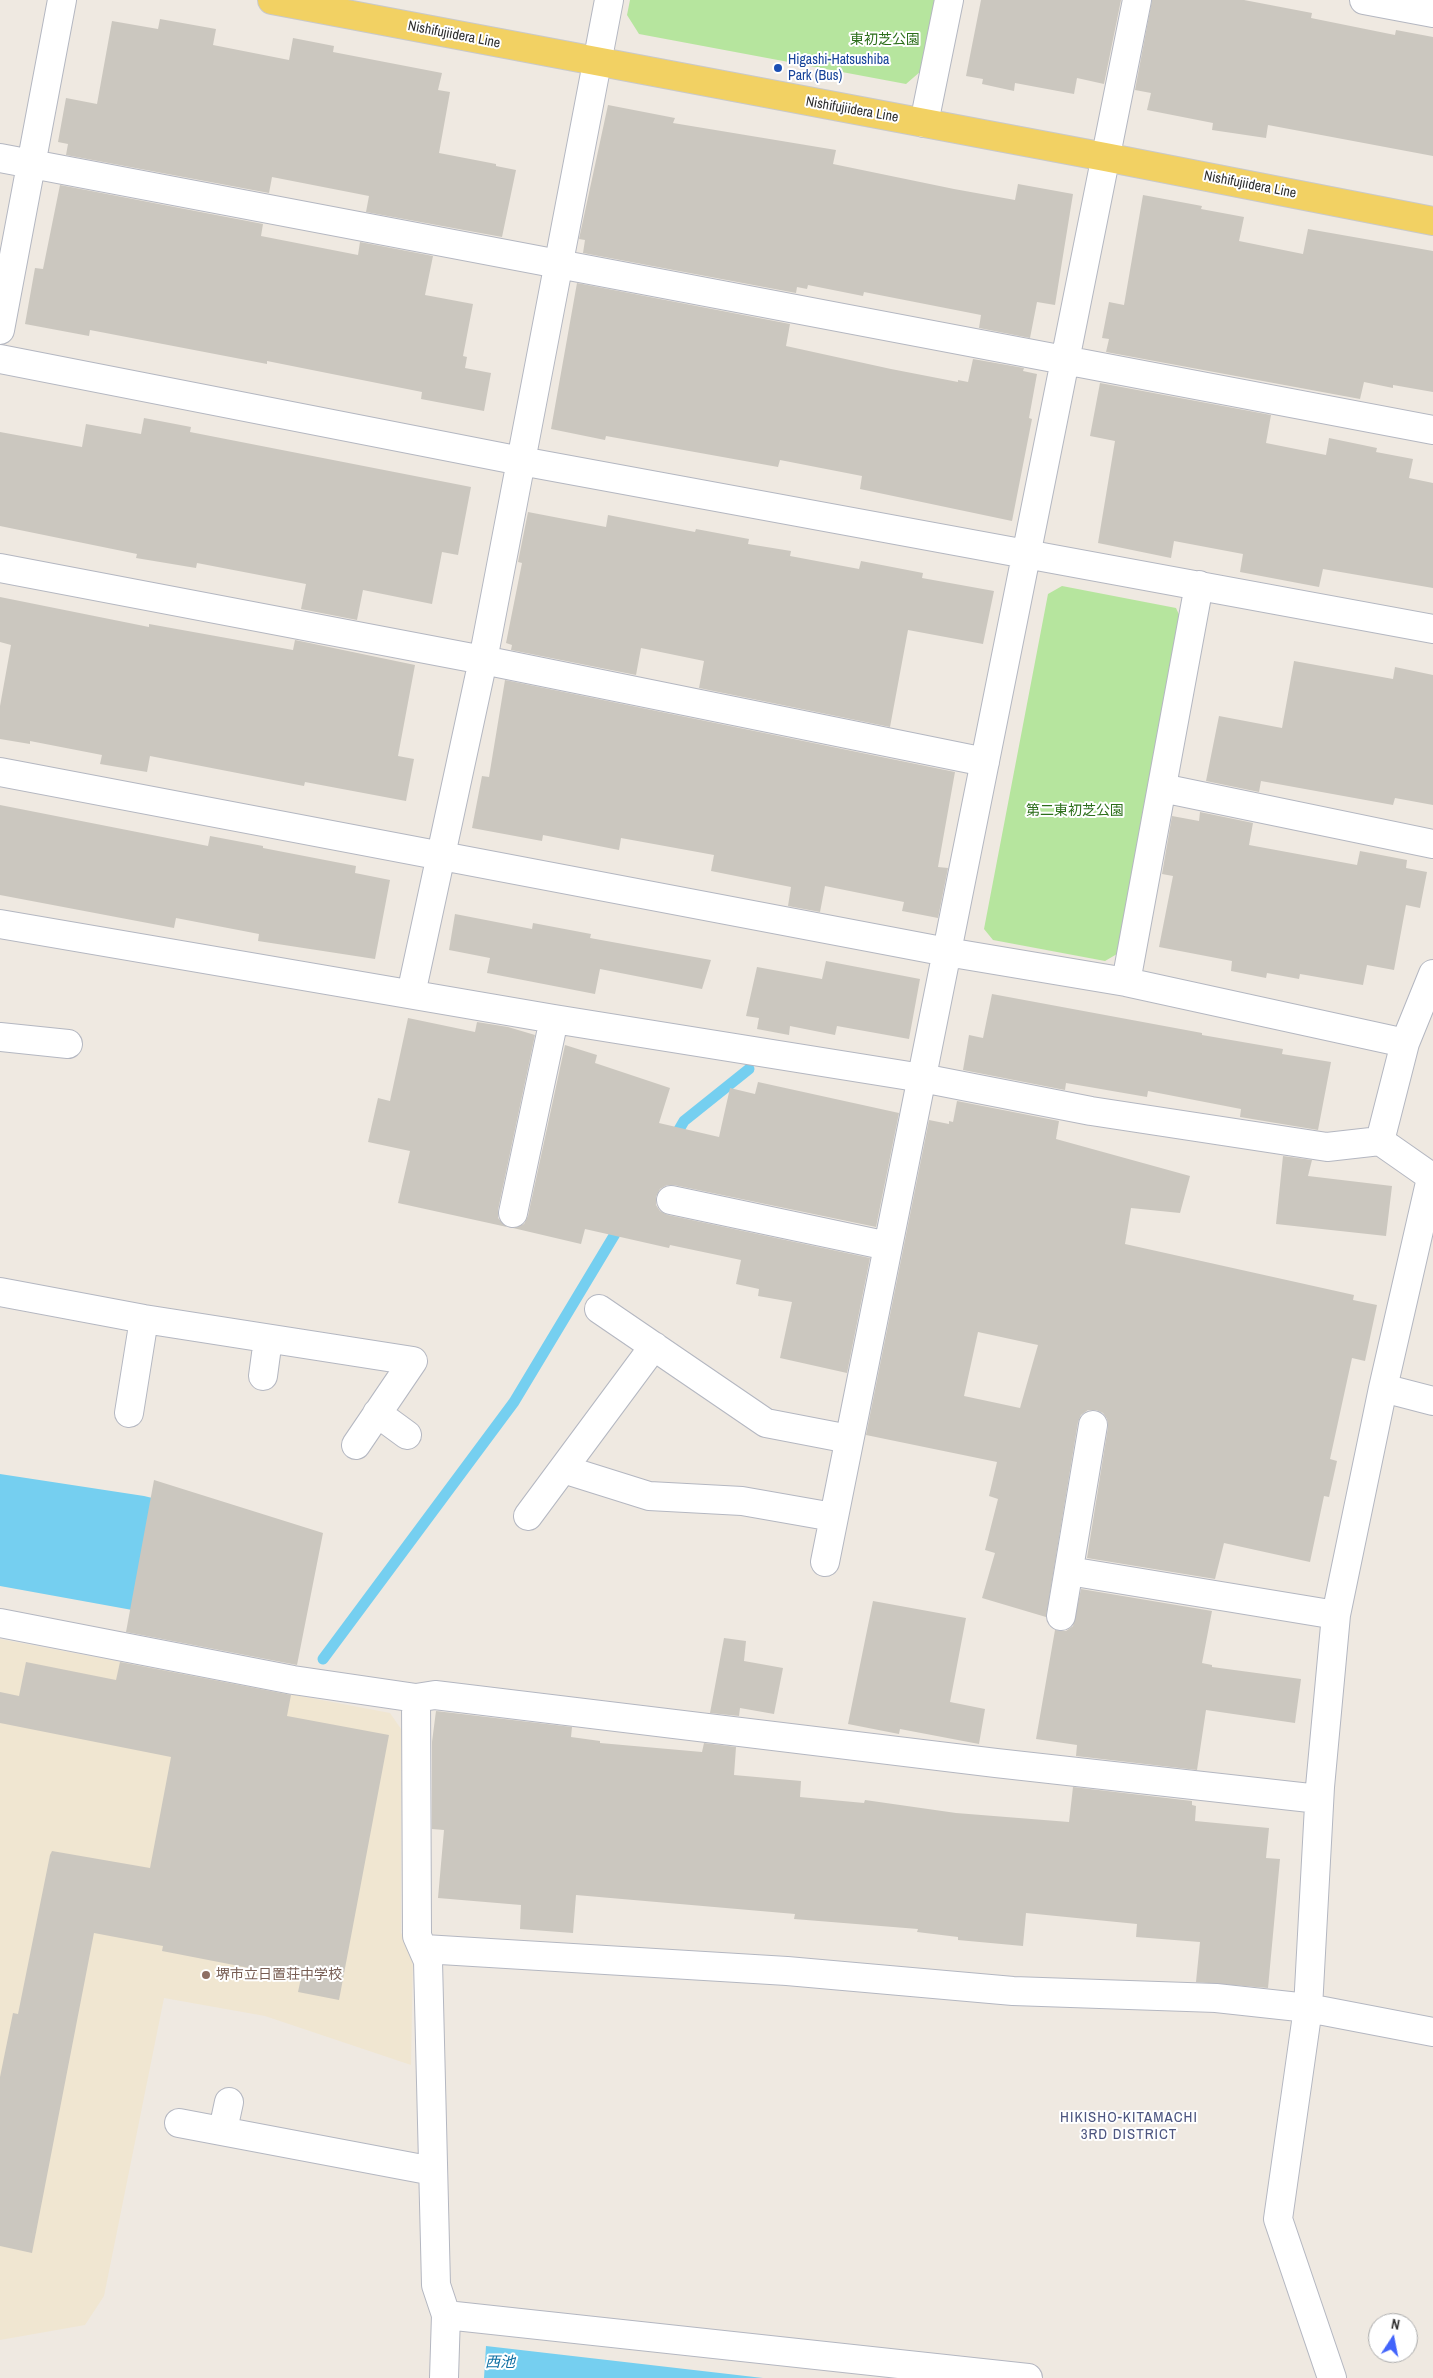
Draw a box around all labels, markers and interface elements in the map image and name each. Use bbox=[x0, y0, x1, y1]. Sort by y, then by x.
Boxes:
street label: Nishifujiidera Line bbox=[406, 18, 502, 52]
park label: 東初芝公園 bbox=[850, 32, 920, 48]
place label: Higashi-Hatsushiba Park (Bus) bbox=[788, 52, 889, 84]
marker: Higashi-Hatsushiba Park (Bus) bbox=[772, 62, 784, 74]
street label: Nishifujiidera Line bbox=[804, 94, 900, 126]
street label: Nishifujiidera Line bbox=[1202, 168, 1298, 202]
park label: 第二東初芝公園 bbox=[1026, 803, 1124, 819]
place label: 堺市立日置荘中学校 bbox=[216, 1967, 342, 1983]
marker: 堺市立日置荘中学校 bbox=[200, 1969, 212, 1981]
district label: HIKISHO-KITAMACHI 3RD DISTRICT bbox=[1058, 2109, 1200, 2144]
north arrow bbox=[1368, 2313, 1418, 2363]
text: N bbox=[1390, 2315, 1401, 2334]
water label: 西池 bbox=[485, 2354, 515, 2372]

